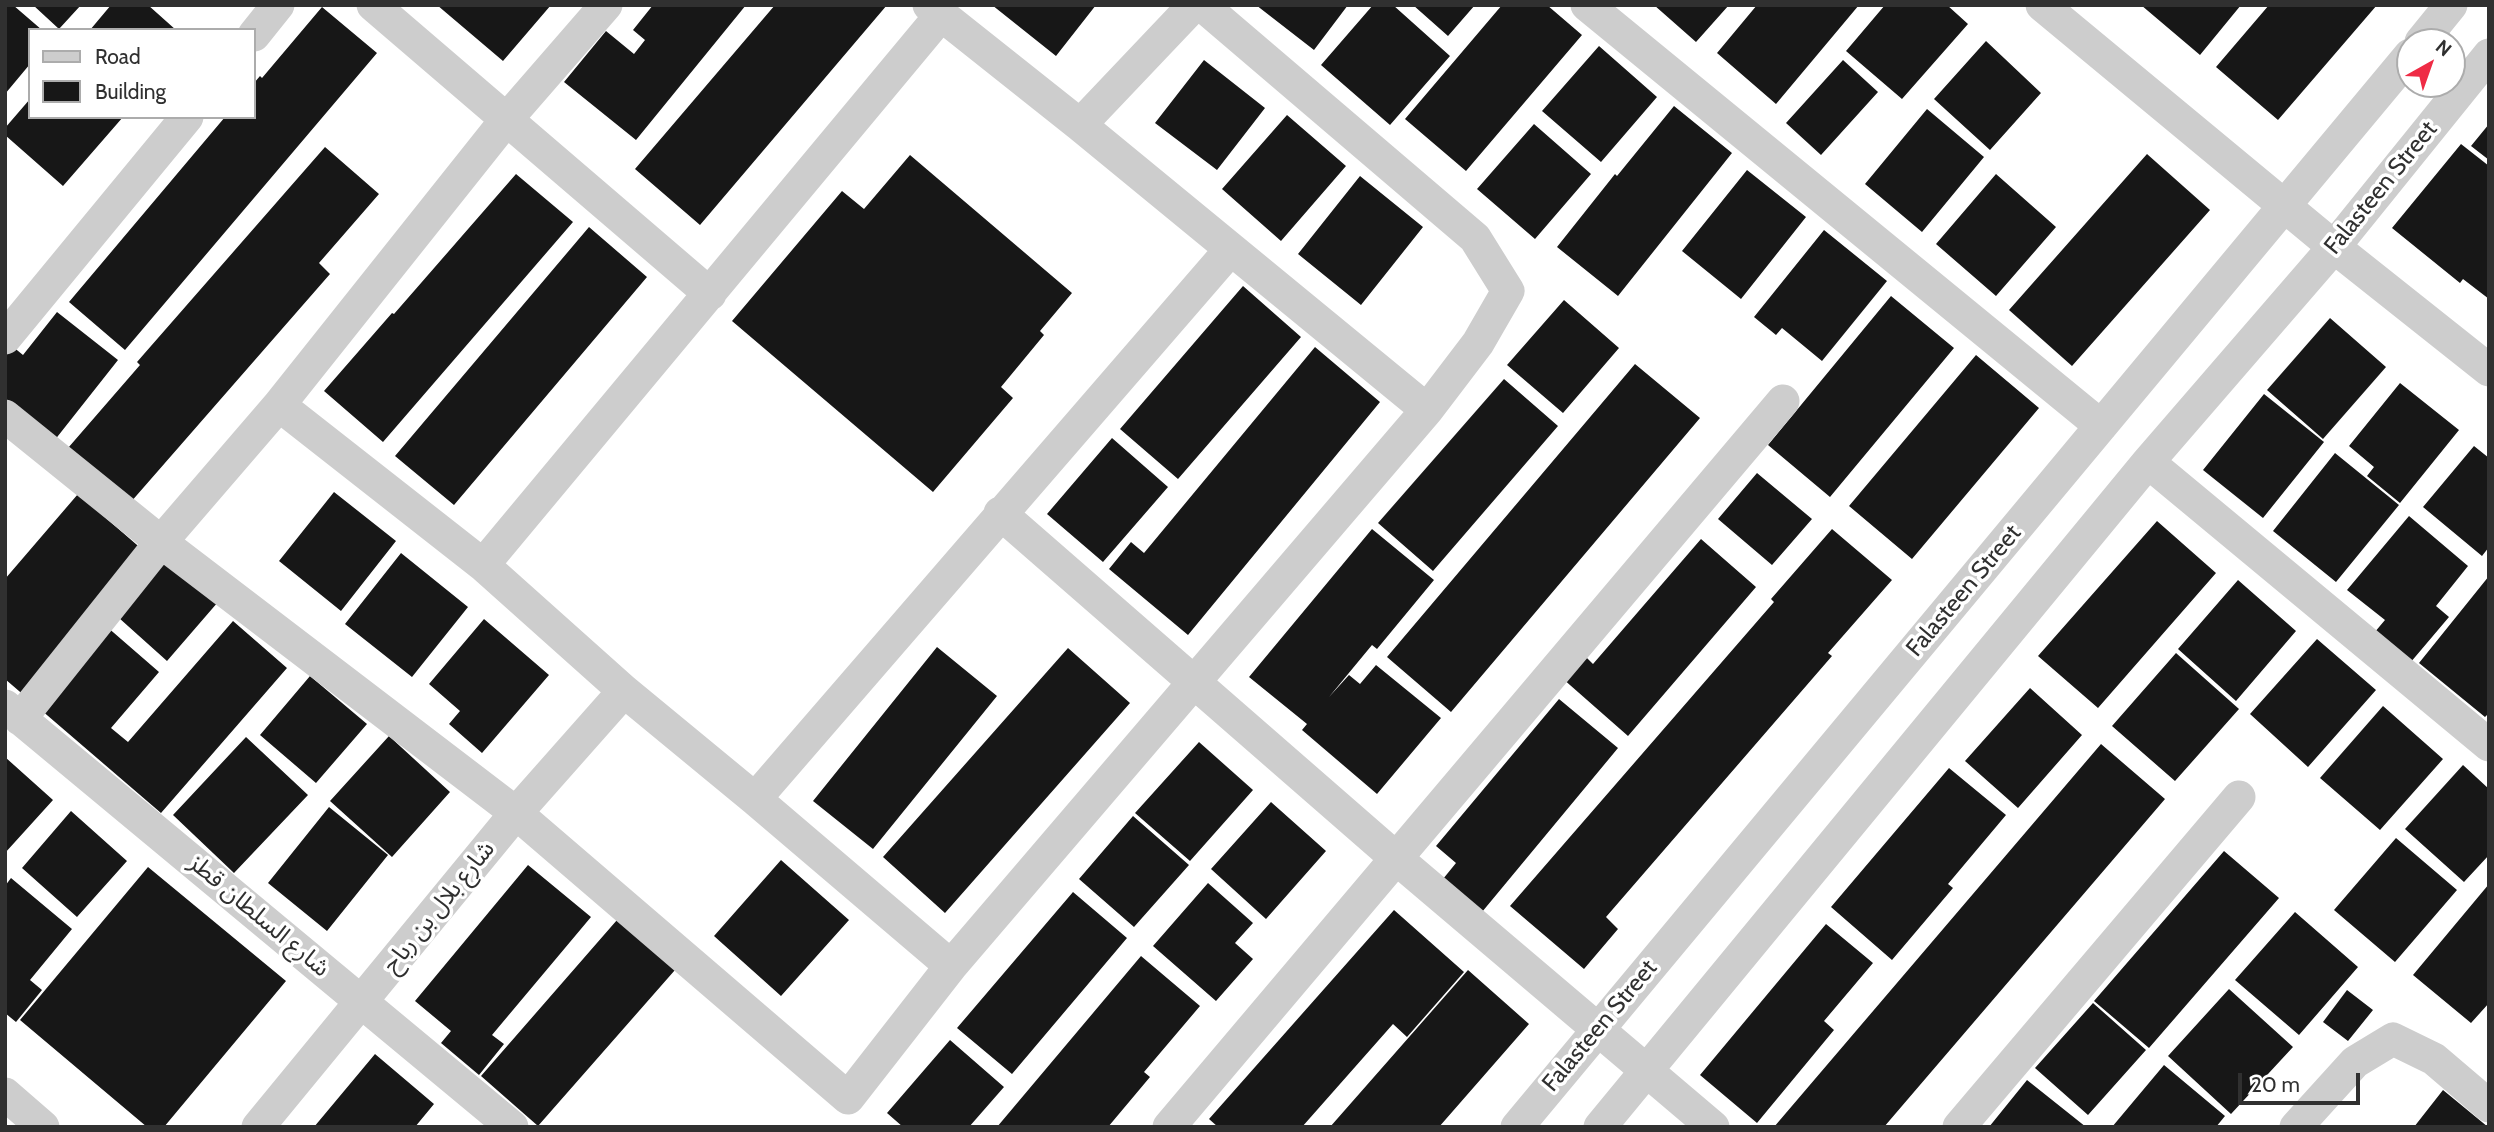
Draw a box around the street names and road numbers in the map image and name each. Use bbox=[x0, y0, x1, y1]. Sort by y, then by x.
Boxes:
street label: Falasteen Street bbox=[2319, 116, 2443, 260]
street label: Falasteen Street bbox=[1901, 519, 2027, 663]
street label: شارع بلال بن رباح bbox=[377, 835, 501, 979]
street label: شارع السلطان قطز bbox=[183, 849, 335, 983]
street label: Falasteen Street bbox=[1537, 954, 1663, 1098]

